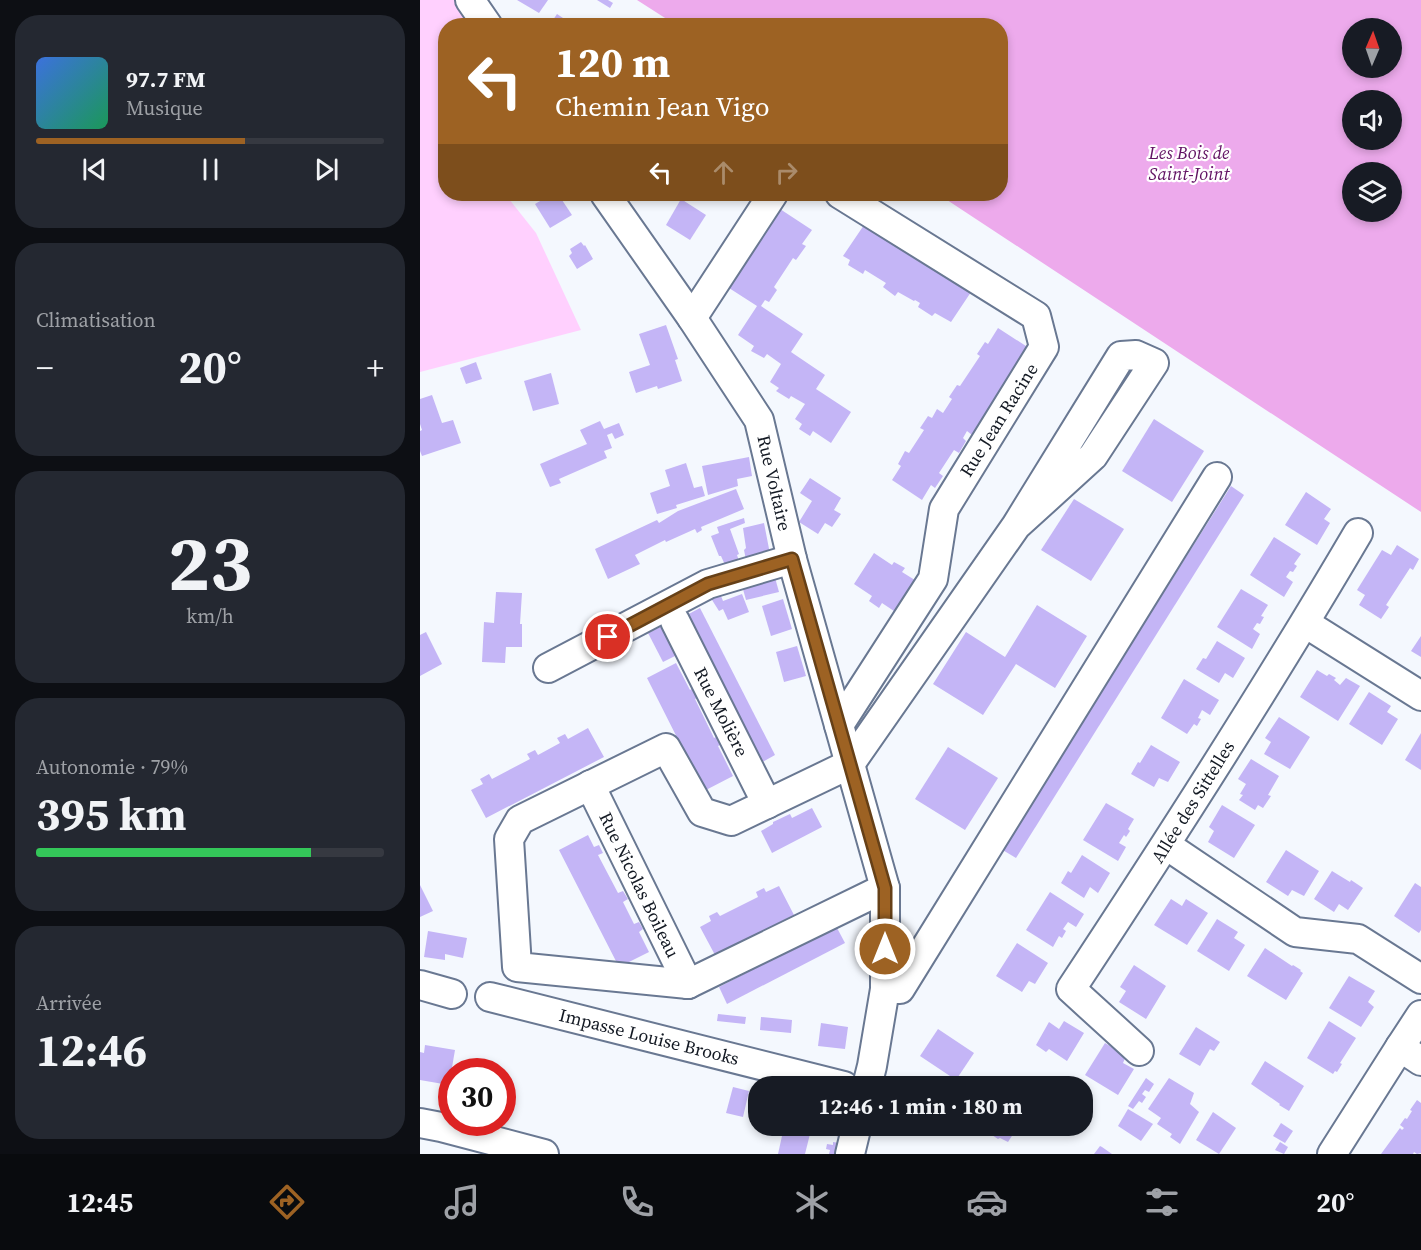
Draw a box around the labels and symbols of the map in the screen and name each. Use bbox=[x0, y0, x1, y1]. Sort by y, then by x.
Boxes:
north arrow bbox=[1342, 18, 1402, 78]
park label: Les Bois de Saint-Joint bbox=[1148, 140, 1231, 186]
street label: Rue Jean Racine bbox=[954, 358, 1044, 481]
street label: Rue Voltaire bbox=[751, 433, 798, 533]
pin bbox=[582, 611, 633, 662]
street label: Rue Molière bbox=[688, 663, 755, 761]
street label: Allée des Sittelles bbox=[1145, 736, 1240, 868]
street label: Rue Nicolas Boileau bbox=[593, 808, 686, 962]
position arrow bbox=[853, 917, 917, 981]
street label: Impasse Louise Brooks bbox=[557, 1002, 742, 1071]
speed limit sign: 30 bbox=[438, 1058, 516, 1136]

